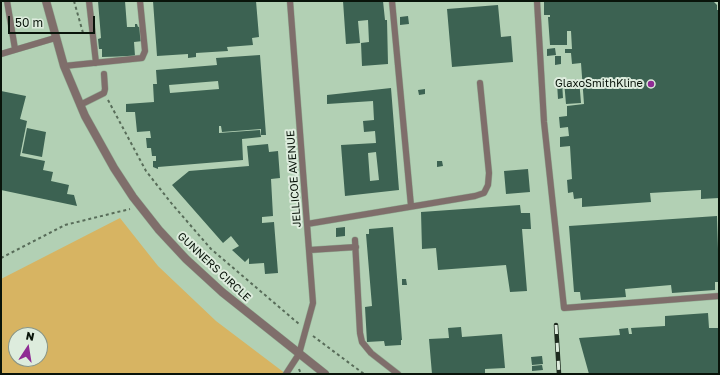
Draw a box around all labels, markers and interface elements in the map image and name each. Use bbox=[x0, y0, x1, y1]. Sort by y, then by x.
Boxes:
scale bar bbox=[10, 8, 97, 34]
text: 50 m bbox=[15, 15, 43, 30]
place label: GlaxoSmithKline bbox=[555, 77, 643, 91]
marker: GlaxoSmithKline bbox=[646, 79, 656, 89]
street label: JELLICOE AVENUE bbox=[284, 130, 304, 228]
street label: GUNNERS CIRCLE bbox=[175, 230, 253, 304]
north arrow bbox=[8, 327, 48, 367]
text: N bbox=[25, 329, 36, 343]

